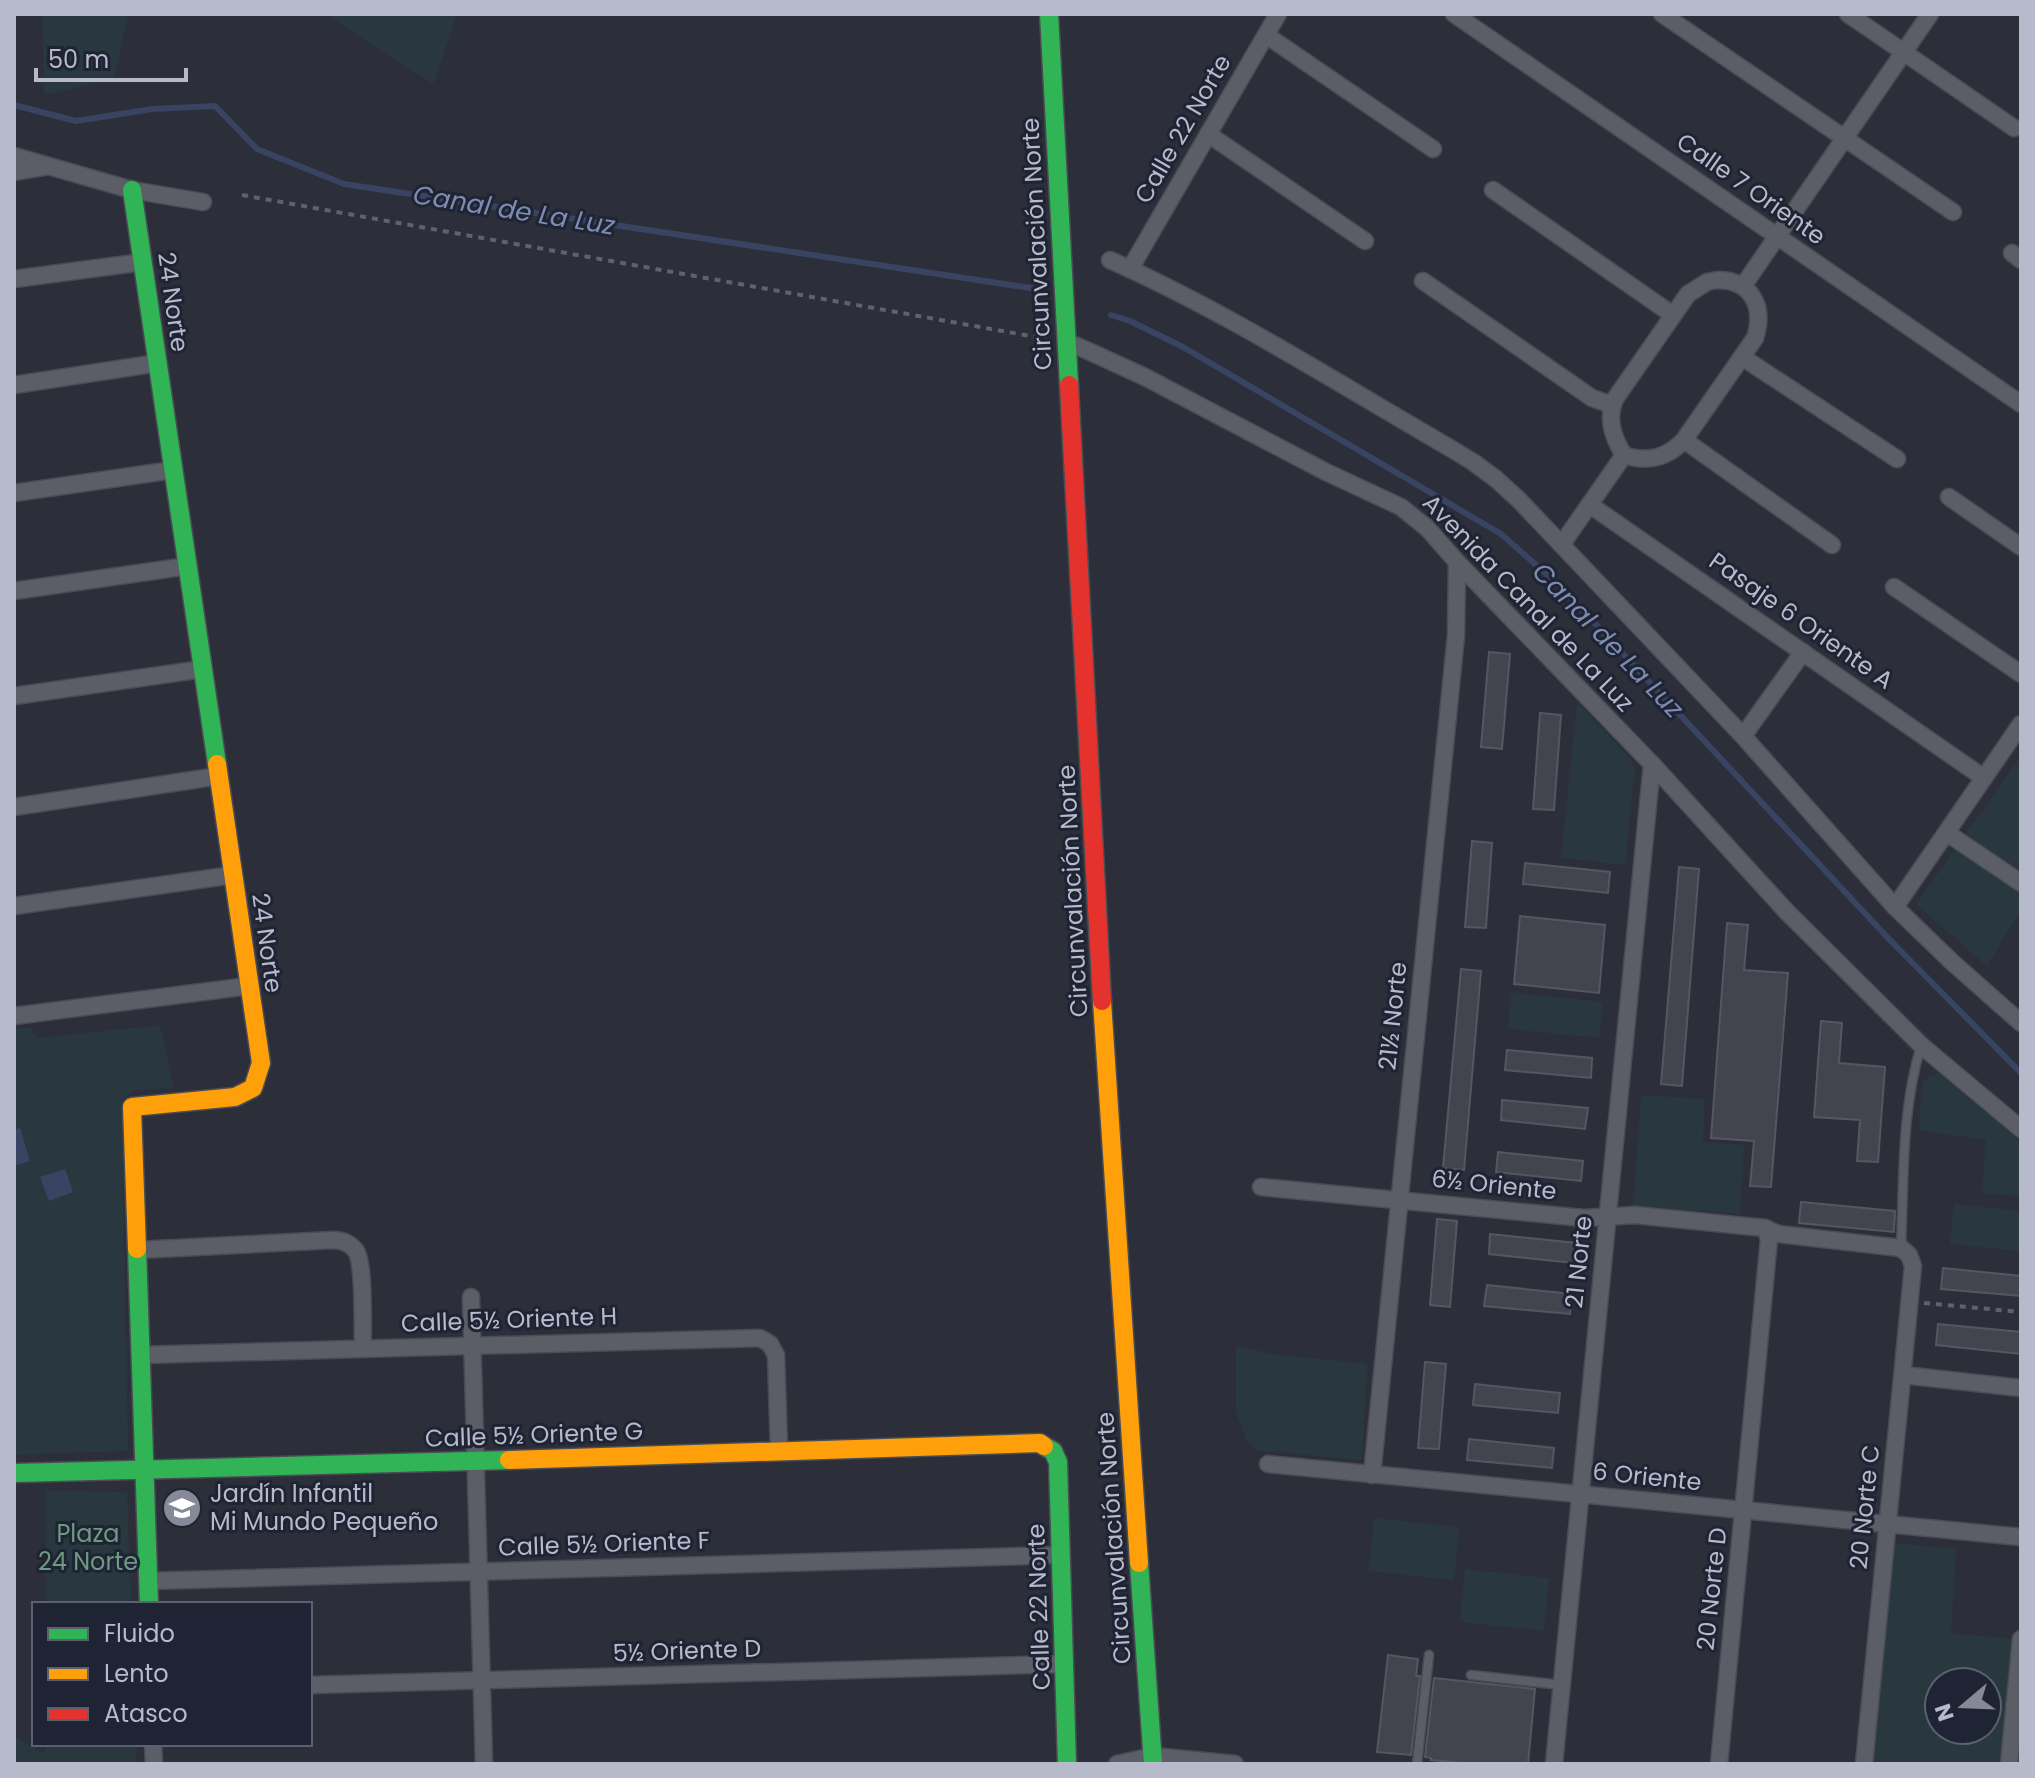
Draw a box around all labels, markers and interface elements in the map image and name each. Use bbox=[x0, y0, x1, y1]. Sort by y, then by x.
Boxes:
scale bar bbox=[36, 32, 186, 82]
text: 50 m bbox=[48, 43, 109, 76]
street label: Calle 22 Norte bbox=[1127, 48, 1239, 209]
street label: Circunvalación Norte bbox=[1013, 117, 1060, 371]
street label: Calle 7 Oriente bbox=[1670, 125, 1832, 252]
water label: Canal de La Luz bbox=[411, 176, 618, 244]
street label: 24 Norte bbox=[150, 250, 197, 354]
street label: Avenida Canal de La Luz bbox=[1417, 489, 1639, 717]
street label: Pasaje 6 Oriente A bbox=[1703, 545, 1900, 697]
water label: Canal de La Luz bbox=[1526, 556, 1690, 724]
street label: Circunvalación Norte bbox=[1049, 764, 1096, 1018]
street label: 24 Norte bbox=[244, 891, 291, 995]
street label: 21½ Norte bbox=[1370, 960, 1415, 1072]
street label: 6½ Oriente bbox=[1430, 1162, 1558, 1207]
street label: 21 Norte bbox=[1557, 1214, 1600, 1310]
street label: Calle 5½ Oriente H bbox=[400, 1299, 618, 1340]
street label: Circunvalación Norte bbox=[1088, 1411, 1139, 1665]
street label: Calle 5½ Oriente G bbox=[424, 1414, 644, 1455]
street label: 20 Norte C bbox=[1842, 1443, 1887, 1571]
street label: 6 Oriente bbox=[1591, 1454, 1703, 1499]
place label: Jardín Infantil Mi Mundo Pequeño bbox=[210, 1477, 438, 1538]
school or university icon: Jardín Infantil Mi Mundo Pequeño bbox=[161, 1487, 203, 1529]
park label: Plaza 24 Norte bbox=[38, 1517, 138, 1578]
street label: Calle 5½ Oriente F bbox=[498, 1523, 710, 1564]
street label: Calle 22 Norte bbox=[1019, 1523, 1058, 1691]
street label: 20 Norte D bbox=[1689, 1526, 1734, 1652]
legend bbox=[32, 1602, 312, 1746]
text: Fluido bbox=[104, 1617, 175, 1650]
street label: 5½ Oriente D bbox=[612, 1631, 762, 1670]
text: Lento bbox=[104, 1657, 169, 1690]
north arrow bbox=[1923, 1666, 2003, 1746]
text: Atasco bbox=[104, 1697, 188, 1730]
text: N bbox=[1927, 1699, 1962, 1725]

